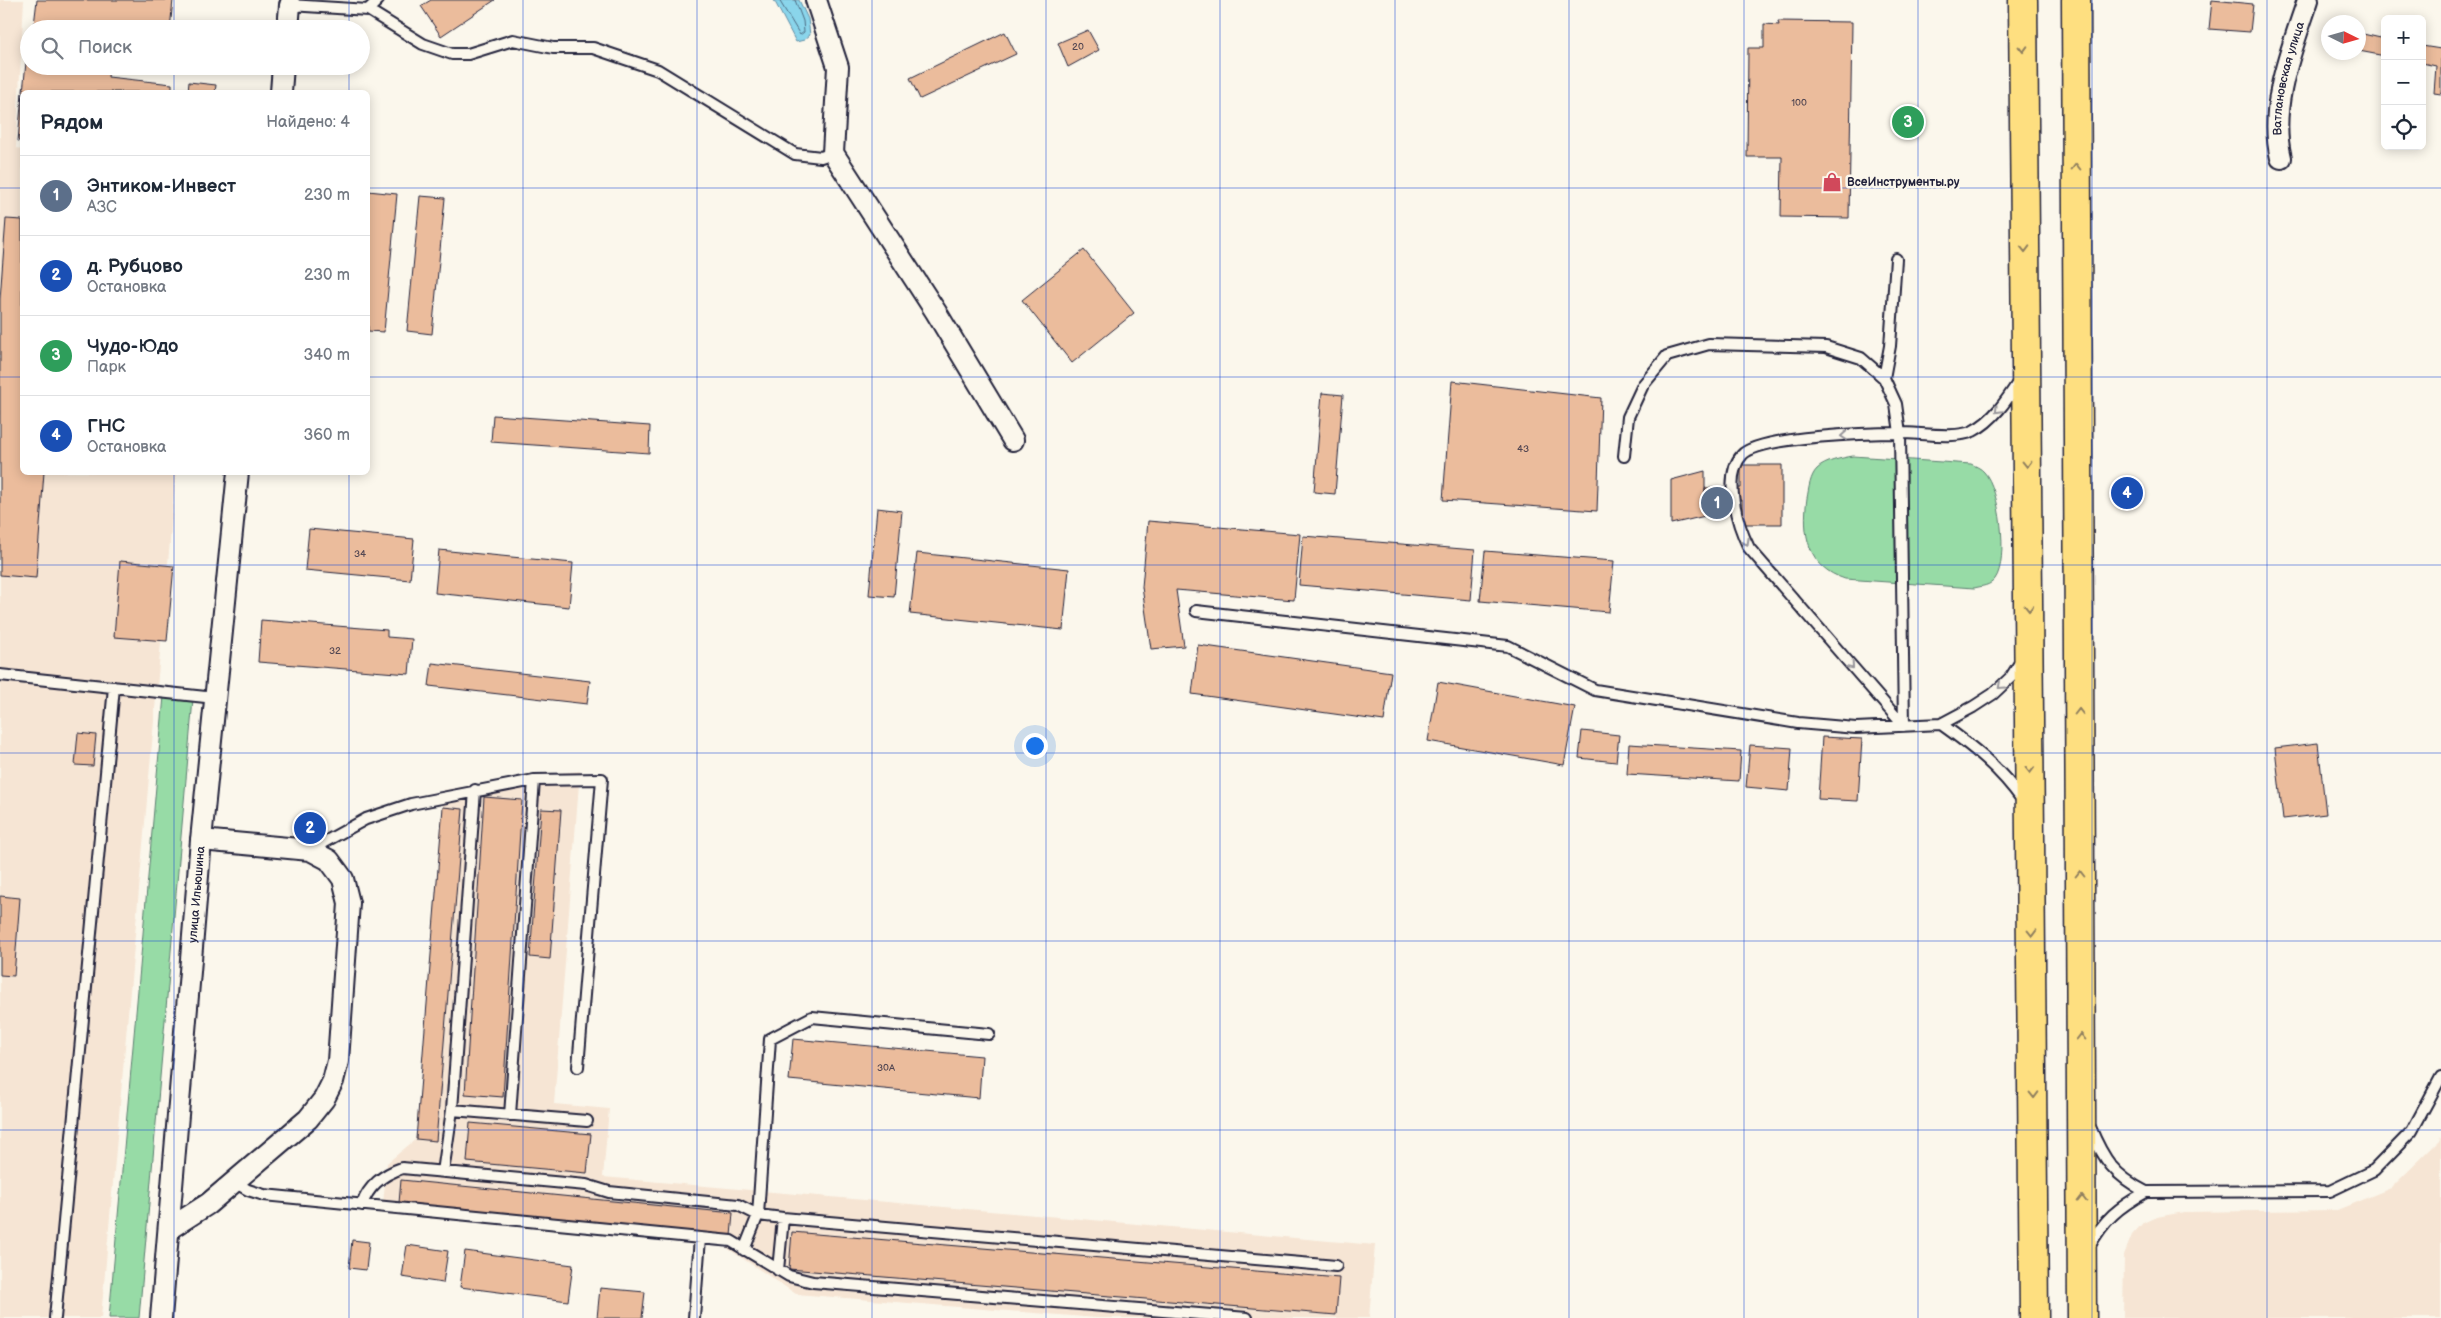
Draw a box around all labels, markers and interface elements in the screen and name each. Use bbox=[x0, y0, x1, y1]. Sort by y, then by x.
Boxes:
north arrow bbox=[2321, 15, 2366, 60]
map controls bbox=[2381, 15, 2426, 150]
button: + bbox=[2381, 15, 2426, 60]
search box bbox=[20, 20, 370, 75]
street label: Ватлановская улица bbox=[2270, 20, 2308, 136]
icon: search bbox=[38, 34, 66, 62]
text: Поиск bbox=[78, 36, 132, 59]
house number: 20 bbox=[1072, 41, 1084, 53]
one-way arrow bbox=[2018, 45, 2028, 53]
button: − bbox=[2381, 60, 2426, 105]
house number: 100 bbox=[1791, 97, 1807, 109]
pin: 3 bbox=[1892, 103, 1924, 141]
button: locate bbox=[2381, 105, 2426, 150]
text: Рядом bbox=[40, 110, 103, 135]
text: Найдено: 4 bbox=[266, 113, 350, 132]
one-way arrow bbox=[2071, 163, 2081, 170]
shop icon: ВсеИнструменты.ру bbox=[1821, 171, 1843, 193]
text: Энтиком-Инвест bbox=[87, 175, 236, 198]
place label: ВсеИнструменты.ру bbox=[1847, 175, 1960, 190]
text: 1 bbox=[53, 186, 59, 205]
text: 230 m bbox=[304, 186, 350, 205]
text: АЗС bbox=[87, 198, 117, 217]
one-way arrow bbox=[2020, 246, 2030, 253]
text: д. Рубцово bbox=[87, 255, 183, 278]
text: 2 bbox=[51, 266, 61, 285]
text: 230 m bbox=[304, 266, 350, 285]
text: Остановка bbox=[87, 278, 166, 297]
text: Чудо-Юдо bbox=[87, 335, 178, 358]
text: 3 bbox=[51, 346, 61, 365]
text: 340 m bbox=[303, 346, 350, 365]
text: Парк bbox=[87, 358, 126, 377]
one-way arrow bbox=[1995, 404, 2004, 413]
text: ГНС bbox=[87, 415, 125, 438]
text: 4 bbox=[51, 426, 61, 445]
text: 360 m bbox=[303, 426, 350, 445]
one-way arrow bbox=[1840, 430, 1848, 441]
text: Остановка bbox=[87, 438, 166, 457]
house number: 43 bbox=[1517, 443, 1529, 455]
one-way arrow bbox=[2022, 460, 2032, 468]
pin: 4 bbox=[2111, 474, 2143, 512]
pin: 1 bbox=[1701, 484, 1733, 522]
one-way arrow bbox=[1740, 537, 1750, 546]
house number: 34 bbox=[354, 548, 366, 560]
one-way arrow bbox=[2024, 604, 2034, 612]
house number: 32 bbox=[329, 645, 341, 657]
one-way arrow bbox=[1846, 661, 1855, 670]
one-way arrow bbox=[1997, 680, 2006, 689]
one-way arrow bbox=[2074, 708, 2084, 716]
your location bbox=[1022, 733, 1048, 759]
one-way arrow bbox=[2025, 767, 2036, 775]
pin: 2 bbox=[294, 809, 326, 847]
street label: улица Ильюшина bbox=[185, 846, 208, 943]
one-way arrow bbox=[2075, 870, 2085, 878]
one-way arrow bbox=[2027, 930, 2037, 937]
one-way arrow bbox=[2076, 1033, 2086, 1040]
house number: 30А bbox=[877, 1062, 896, 1074]
one-way arrow bbox=[2029, 1092, 2039, 1100]
one-way arrow bbox=[2077, 1195, 2087, 1203]

